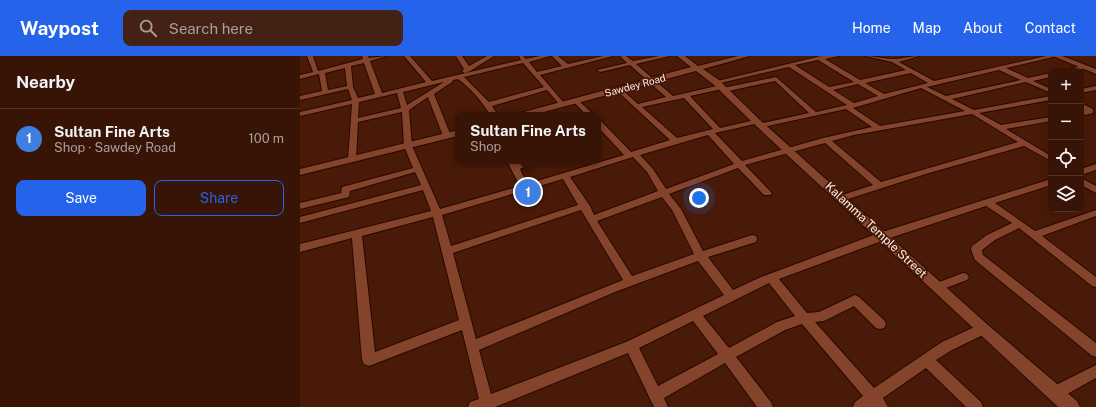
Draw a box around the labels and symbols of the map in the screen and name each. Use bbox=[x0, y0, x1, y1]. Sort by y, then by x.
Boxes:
street label: Sawdey Road bbox=[603, 71, 667, 99]
pin: 1 bbox=[515, 177, 541, 207]
street label: Kalamma Temple Street bbox=[822, 179, 930, 281]
your location bbox=[689, 188, 709, 208]

